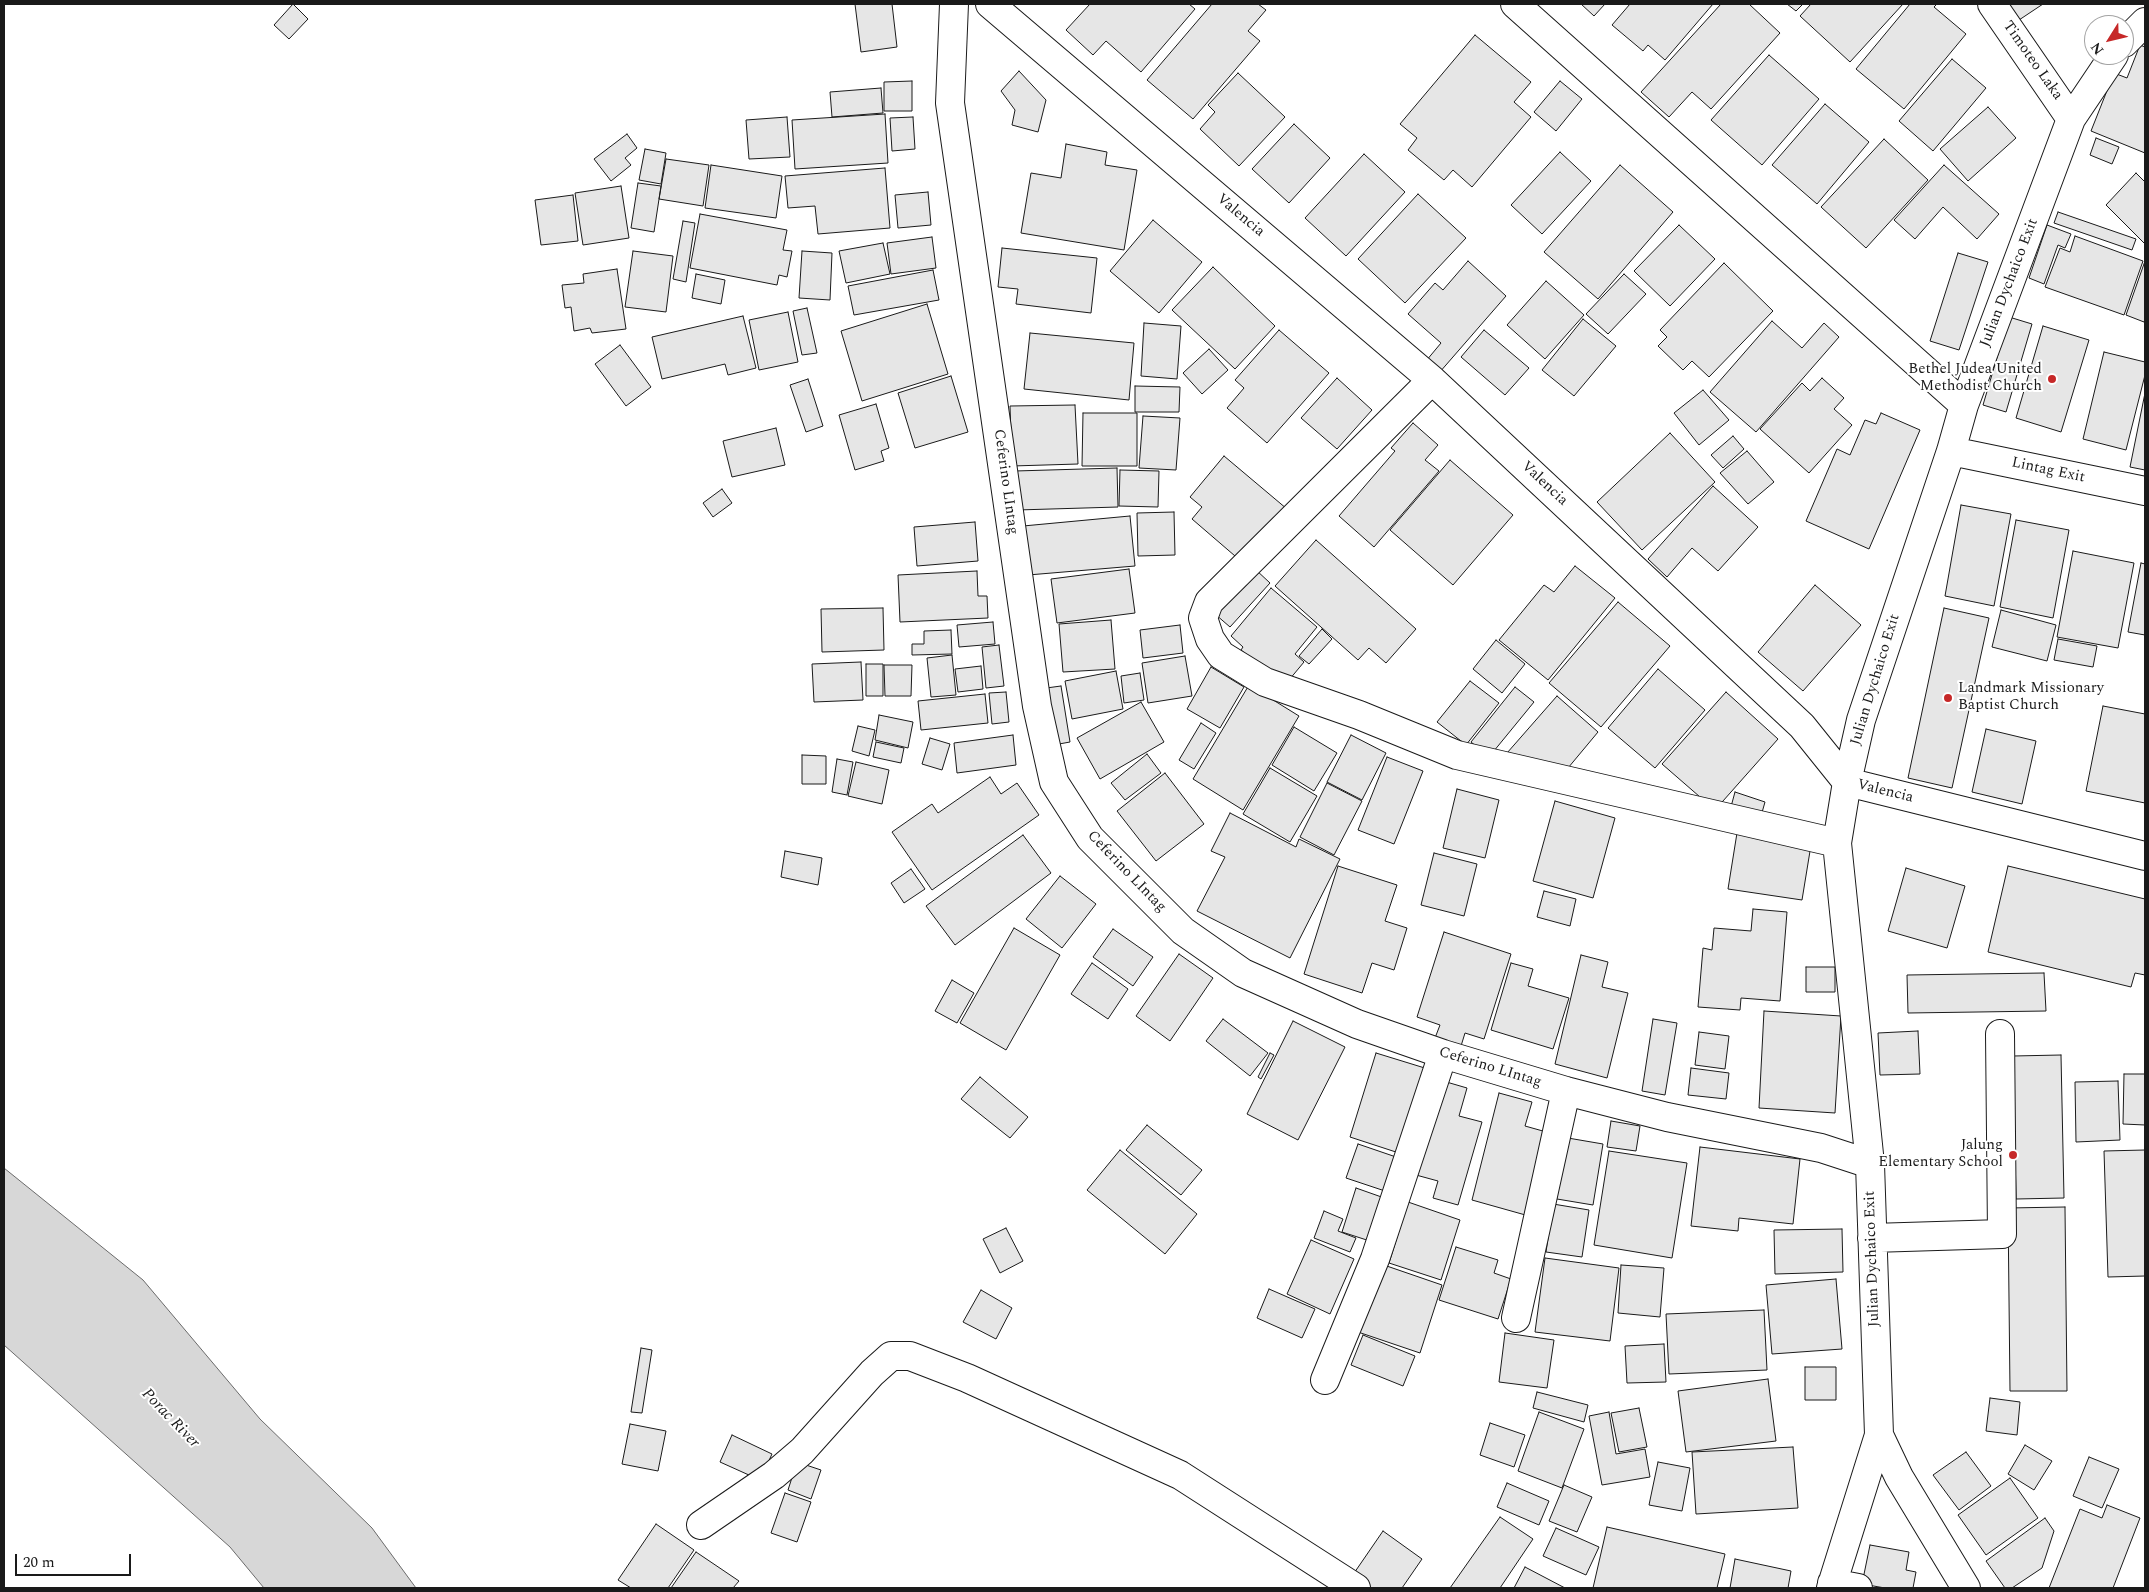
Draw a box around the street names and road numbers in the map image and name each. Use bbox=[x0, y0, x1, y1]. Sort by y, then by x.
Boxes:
street label: Timoteo Laka bbox=[1998, 18, 2066, 104]
street label: Valencia bbox=[1212, 191, 1268, 241]
street label: Julian Dychaico Exit bbox=[1977, 216, 2043, 350]
street label: Ceferino LIntag bbox=[989, 428, 1021, 536]
street label: Lintag Exit bbox=[2010, 454, 2086, 488]
street label: Valencia bbox=[1517, 458, 1571, 510]
street label: Julian Dychaico Exit bbox=[1847, 612, 1905, 748]
street label: Valencia bbox=[1855, 776, 1915, 808]
street label: Ceferino LIntag bbox=[1083, 827, 1169, 917]
street label: Ceferino LIntag bbox=[1436, 1044, 1544, 1092]
street label: Julian Dychaico Exit bbox=[1862, 1191, 1884, 1327]

